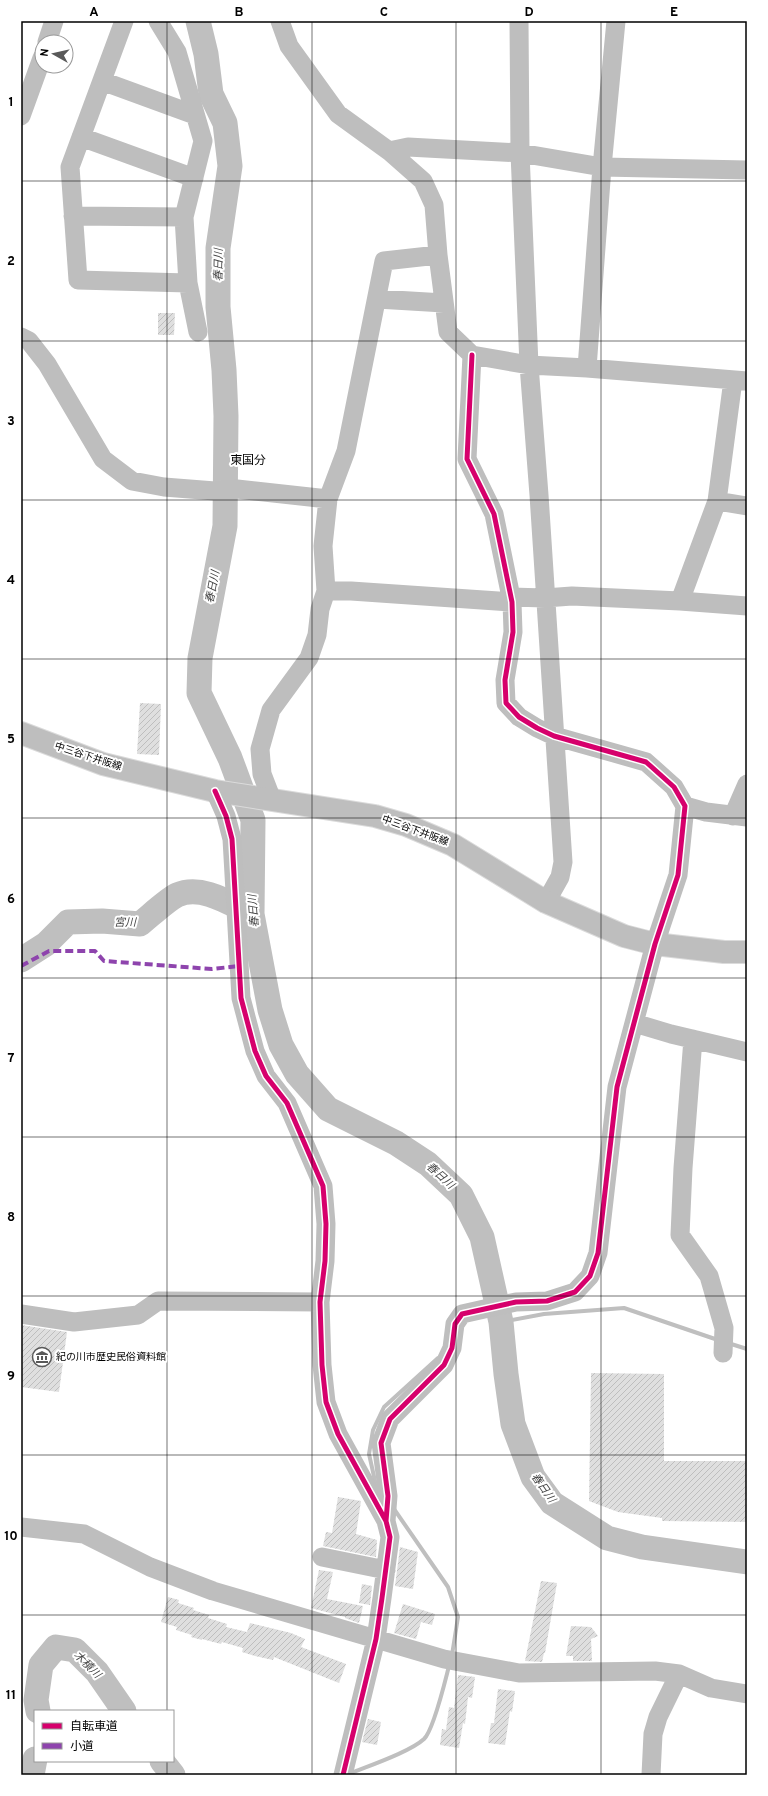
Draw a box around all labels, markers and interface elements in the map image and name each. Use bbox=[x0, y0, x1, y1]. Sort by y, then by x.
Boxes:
text: A bbox=[89, 5, 99, 21]
text: B bbox=[235, 5, 244, 21]
text: C bbox=[380, 5, 388, 21]
text: D bbox=[524, 5, 534, 21]
text: E bbox=[670, 5, 678, 21]
north arrow bbox=[34, 34, 74, 74]
text: N bbox=[38, 48, 53, 58]
text: 1 bbox=[8, 95, 14, 111]
water label: 春日川 bbox=[212, 247, 226, 282]
text: 2 bbox=[7, 254, 15, 270]
text: 3 bbox=[7, 414, 15, 430]
district label: 東国分 bbox=[230, 453, 266, 469]
water label: 春日川 bbox=[203, 568, 223, 605]
text: 4 bbox=[7, 573, 15, 589]
text: 5 bbox=[7, 732, 15, 748]
street label: 中三谷下井阪線 bbox=[53, 740, 123, 774]
street label: 中三谷下井阪線 bbox=[380, 813, 450, 849]
text: 6 bbox=[7, 892, 15, 908]
water label: 春日川 bbox=[246, 893, 262, 928]
water label: 宮川 bbox=[114, 916, 137, 930]
text: 7 bbox=[8, 1051, 15, 1067]
water label: 春日川 bbox=[423, 1160, 458, 1193]
text: 8 bbox=[7, 1210, 15, 1226]
museum icon: 紀の川市歴史民俗資料館 bbox=[31, 1346, 53, 1368]
place label: 紀の川市歴史民俗資料館 bbox=[56, 1351, 166, 1364]
text: 9 bbox=[7, 1369, 15, 1385]
water label: 春日川 bbox=[528, 1470, 559, 1506]
text: 10 bbox=[4, 1529, 18, 1545]
water label: 木積川 bbox=[70, 1648, 104, 1682]
text: 11 bbox=[6, 1688, 16, 1704]
legend bbox=[34, 1710, 174, 1762]
text: 自転車道 bbox=[70, 1719, 118, 1735]
text: 小道 bbox=[70, 1739, 94, 1755]

